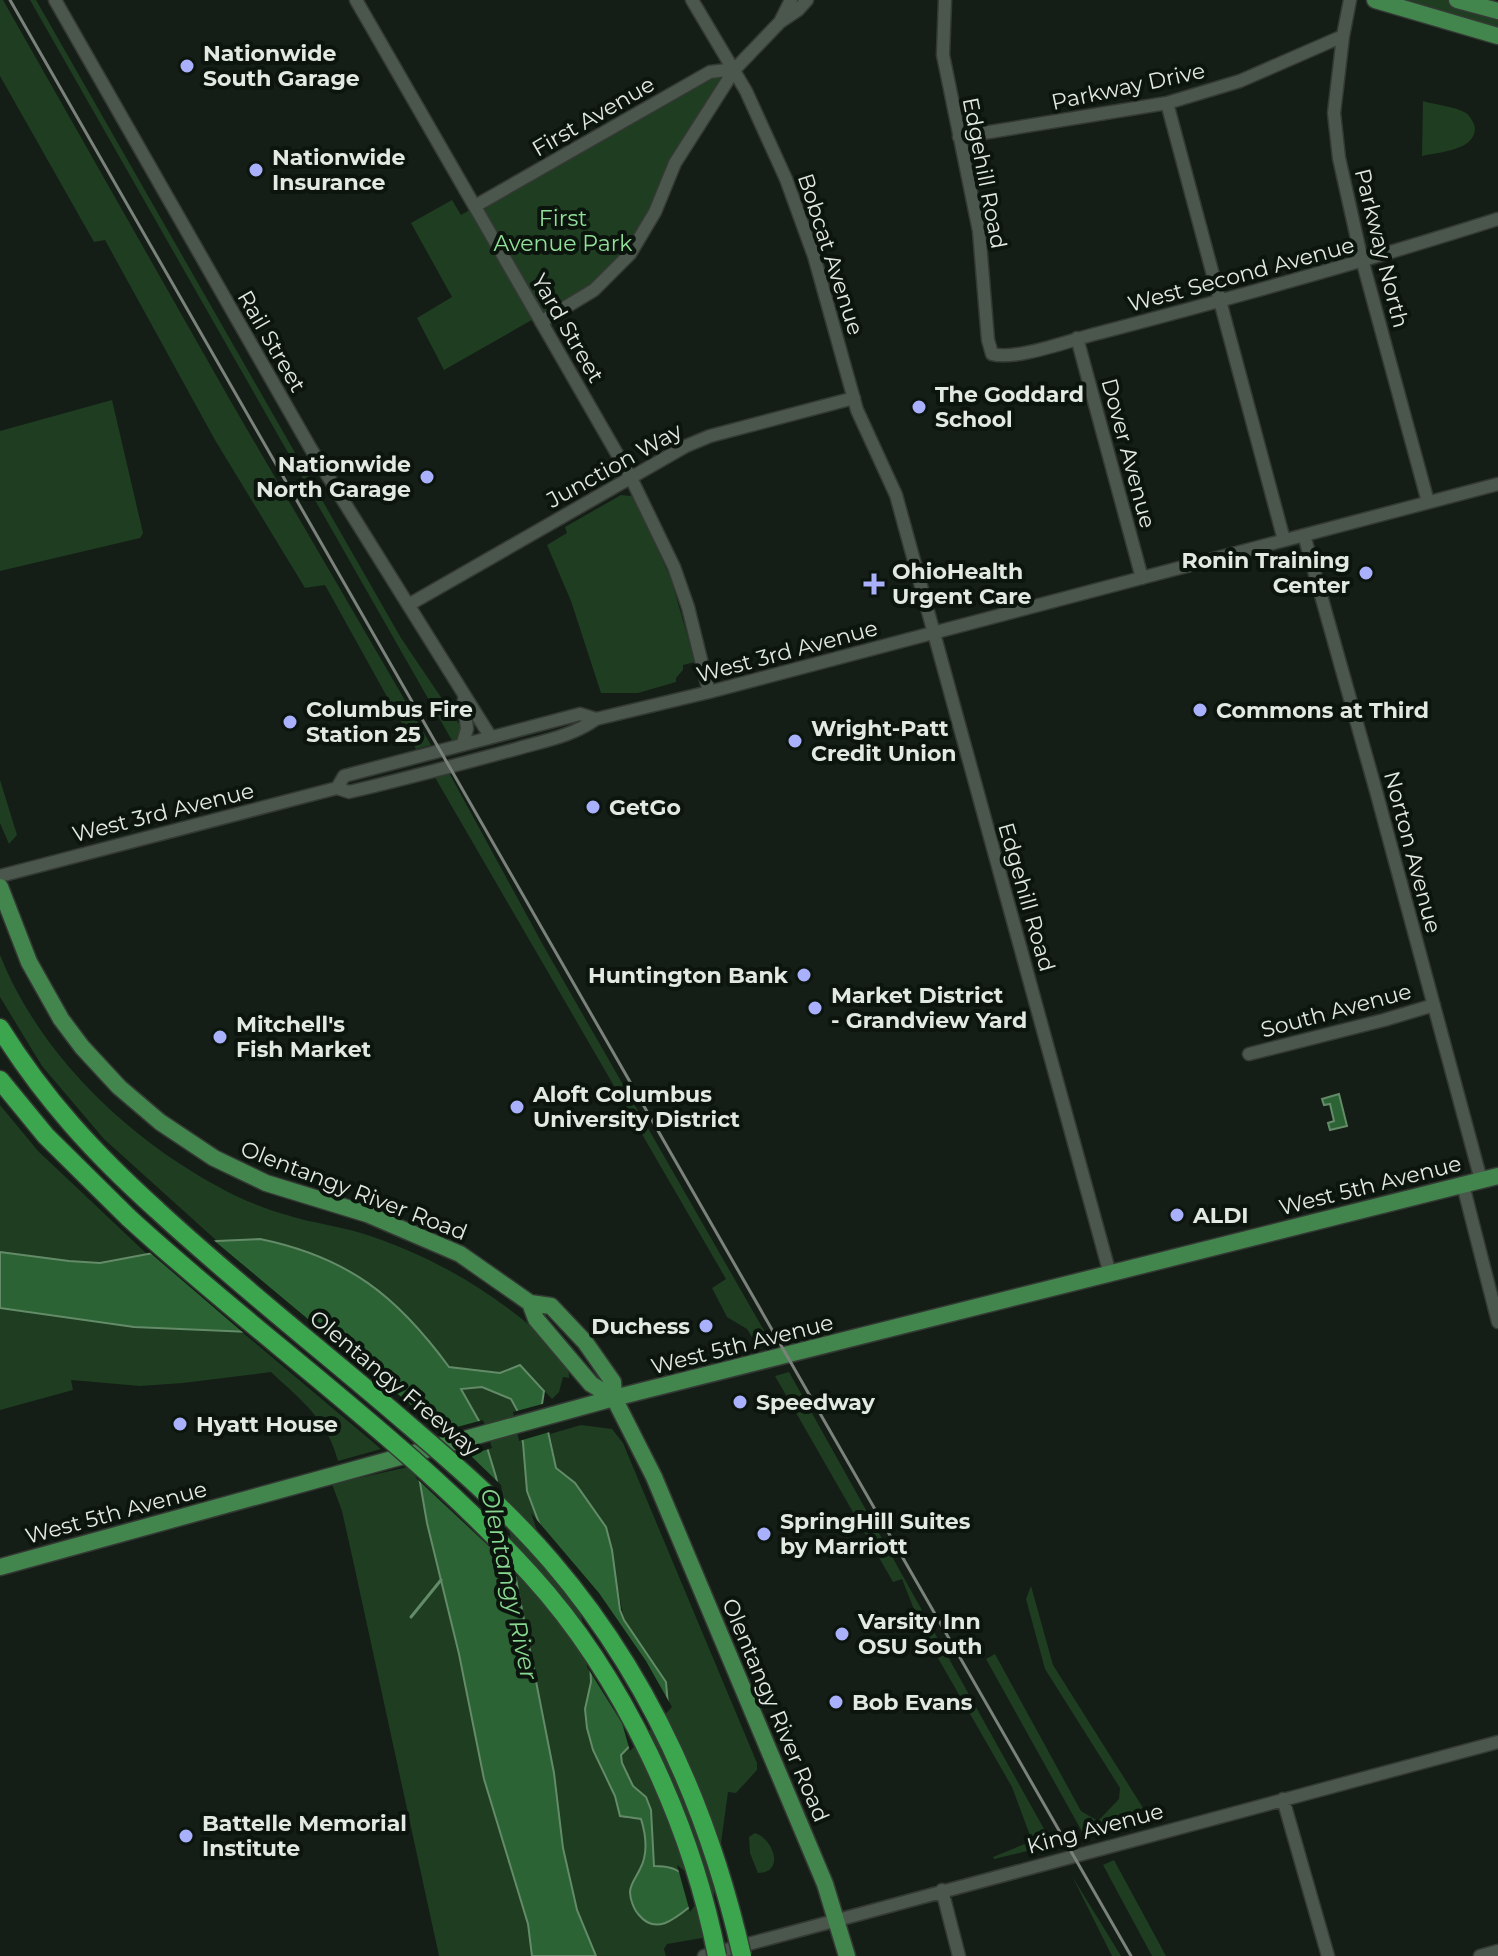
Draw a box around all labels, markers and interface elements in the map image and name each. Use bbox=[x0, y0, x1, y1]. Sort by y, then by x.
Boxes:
place label: Nationwide South Garage bbox=[203, 40, 360, 92]
marker: Nationwide South Garage bbox=[178, 57, 196, 75]
street label: Parkway Drive bbox=[1049, 57, 1207, 116]
street label: First Avenue bbox=[527, 70, 659, 162]
street label: Edgehill Road bbox=[957, 95, 1012, 251]
place label: Nationwide Insurance bbox=[272, 144, 405, 196]
marker: Nationwide Insurance bbox=[247, 161, 265, 179]
street label: Parkway North bbox=[1349, 166, 1414, 331]
street label: Bobcat Avenue bbox=[792, 170, 869, 338]
park label: First Avenue Park bbox=[493, 205, 633, 257]
street label: West Second Avenue bbox=[1125, 231, 1357, 318]
street label: Yard Street bbox=[526, 269, 610, 388]
street label: Rail Street bbox=[232, 286, 312, 397]
street label: Dover Avenue bbox=[1096, 375, 1162, 531]
place label: The Goddard School bbox=[935, 381, 1084, 433]
marker: The Goddard School bbox=[910, 398, 928, 416]
street label: Junction Way bbox=[541, 417, 687, 514]
place label: Nationwide North Garage bbox=[256, 451, 411, 503]
marker: Nationwide North Garage bbox=[418, 468, 436, 486]
place label: Ronin Training Center bbox=[1181, 547, 1350, 599]
place label: OhioHealth Urgent Care bbox=[892, 558, 1032, 610]
marker: Ronin Training Center bbox=[1357, 564, 1375, 582]
marker: OhioHealth Urgent Care bbox=[863, 573, 885, 595]
street label: West 3rd Avenue bbox=[694, 614, 881, 689]
place label: Columbus Fire Station 25 bbox=[306, 696, 473, 748]
place label: Commons at Third bbox=[1216, 697, 1429, 724]
marker: Commons at Third bbox=[1191, 701, 1209, 719]
marker: Columbus Fire Station 25 bbox=[281, 713, 299, 731]
place label: Wright-Patt Credit Union bbox=[811, 715, 957, 767]
marker: Wright-Patt Credit Union bbox=[786, 732, 804, 750]
street label: Norton Avenue bbox=[1378, 768, 1447, 936]
street label: West 3rd Avenue bbox=[69, 777, 257, 848]
place label: GetGo bbox=[609, 794, 681, 821]
marker: GetGo bbox=[584, 798, 602, 816]
street label: Edgehill Road bbox=[992, 820, 1061, 975]
place label: Huntington Bank bbox=[588, 962, 789, 989]
marker: Huntington Bank bbox=[795, 966, 813, 984]
street label: South Avenue bbox=[1258, 977, 1414, 1044]
place label: Market District - Grandview Yard bbox=[831, 982, 1027, 1034]
marker: Market District - Grandview Yard bbox=[806, 999, 824, 1017]
place label: Mitchell's Fish Market bbox=[236, 1011, 372, 1063]
marker: Mitchell's Fish Market bbox=[211, 1028, 229, 1046]
place label: Aloft Columbus University District bbox=[532, 1081, 740, 1133]
marker: Aloft Columbus University District bbox=[508, 1098, 526, 1116]
street label: Olentangy River Road bbox=[237, 1135, 471, 1246]
street label: West 5th Avenue bbox=[1276, 1150, 1464, 1221]
place label: ALDI bbox=[1192, 1202, 1249, 1229]
marker: ALDI bbox=[1168, 1206, 1186, 1224]
street label: Olentangy Freeway bbox=[304, 1304, 485, 1462]
street label: West 5th Avenue bbox=[648, 1309, 836, 1380]
place label: Duchess bbox=[591, 1313, 690, 1340]
marker: Duchess bbox=[697, 1317, 715, 1335]
place label: Speedway bbox=[756, 1389, 876, 1416]
marker: Speedway bbox=[731, 1393, 749, 1411]
place label: Hyatt House bbox=[196, 1411, 338, 1438]
marker: Hyatt House bbox=[171, 1415, 189, 1433]
street label: West 5th Avenue bbox=[22, 1475, 210, 1550]
water label: Olentangy River bbox=[475, 1485, 544, 1684]
place label: SpringHill Suites by Marriott bbox=[780, 1508, 971, 1560]
marker: SpringHill Suites by Marriott bbox=[755, 1525, 773, 1543]
street label: Olentangy River Road bbox=[716, 1594, 835, 1826]
place label: Varsity Inn OSU South bbox=[857, 1608, 983, 1660]
marker: Varsity Inn OSU South bbox=[833, 1625, 851, 1643]
place label: Bob Evans bbox=[852, 1689, 973, 1716]
marker: Bob Evans bbox=[827, 1693, 845, 1711]
street label: King Avenue bbox=[1024, 1797, 1166, 1860]
place label: Battelle Memorial Institute bbox=[202, 1810, 407, 1862]
marker: Battelle Memorial Institute bbox=[177, 1827, 195, 1845]

